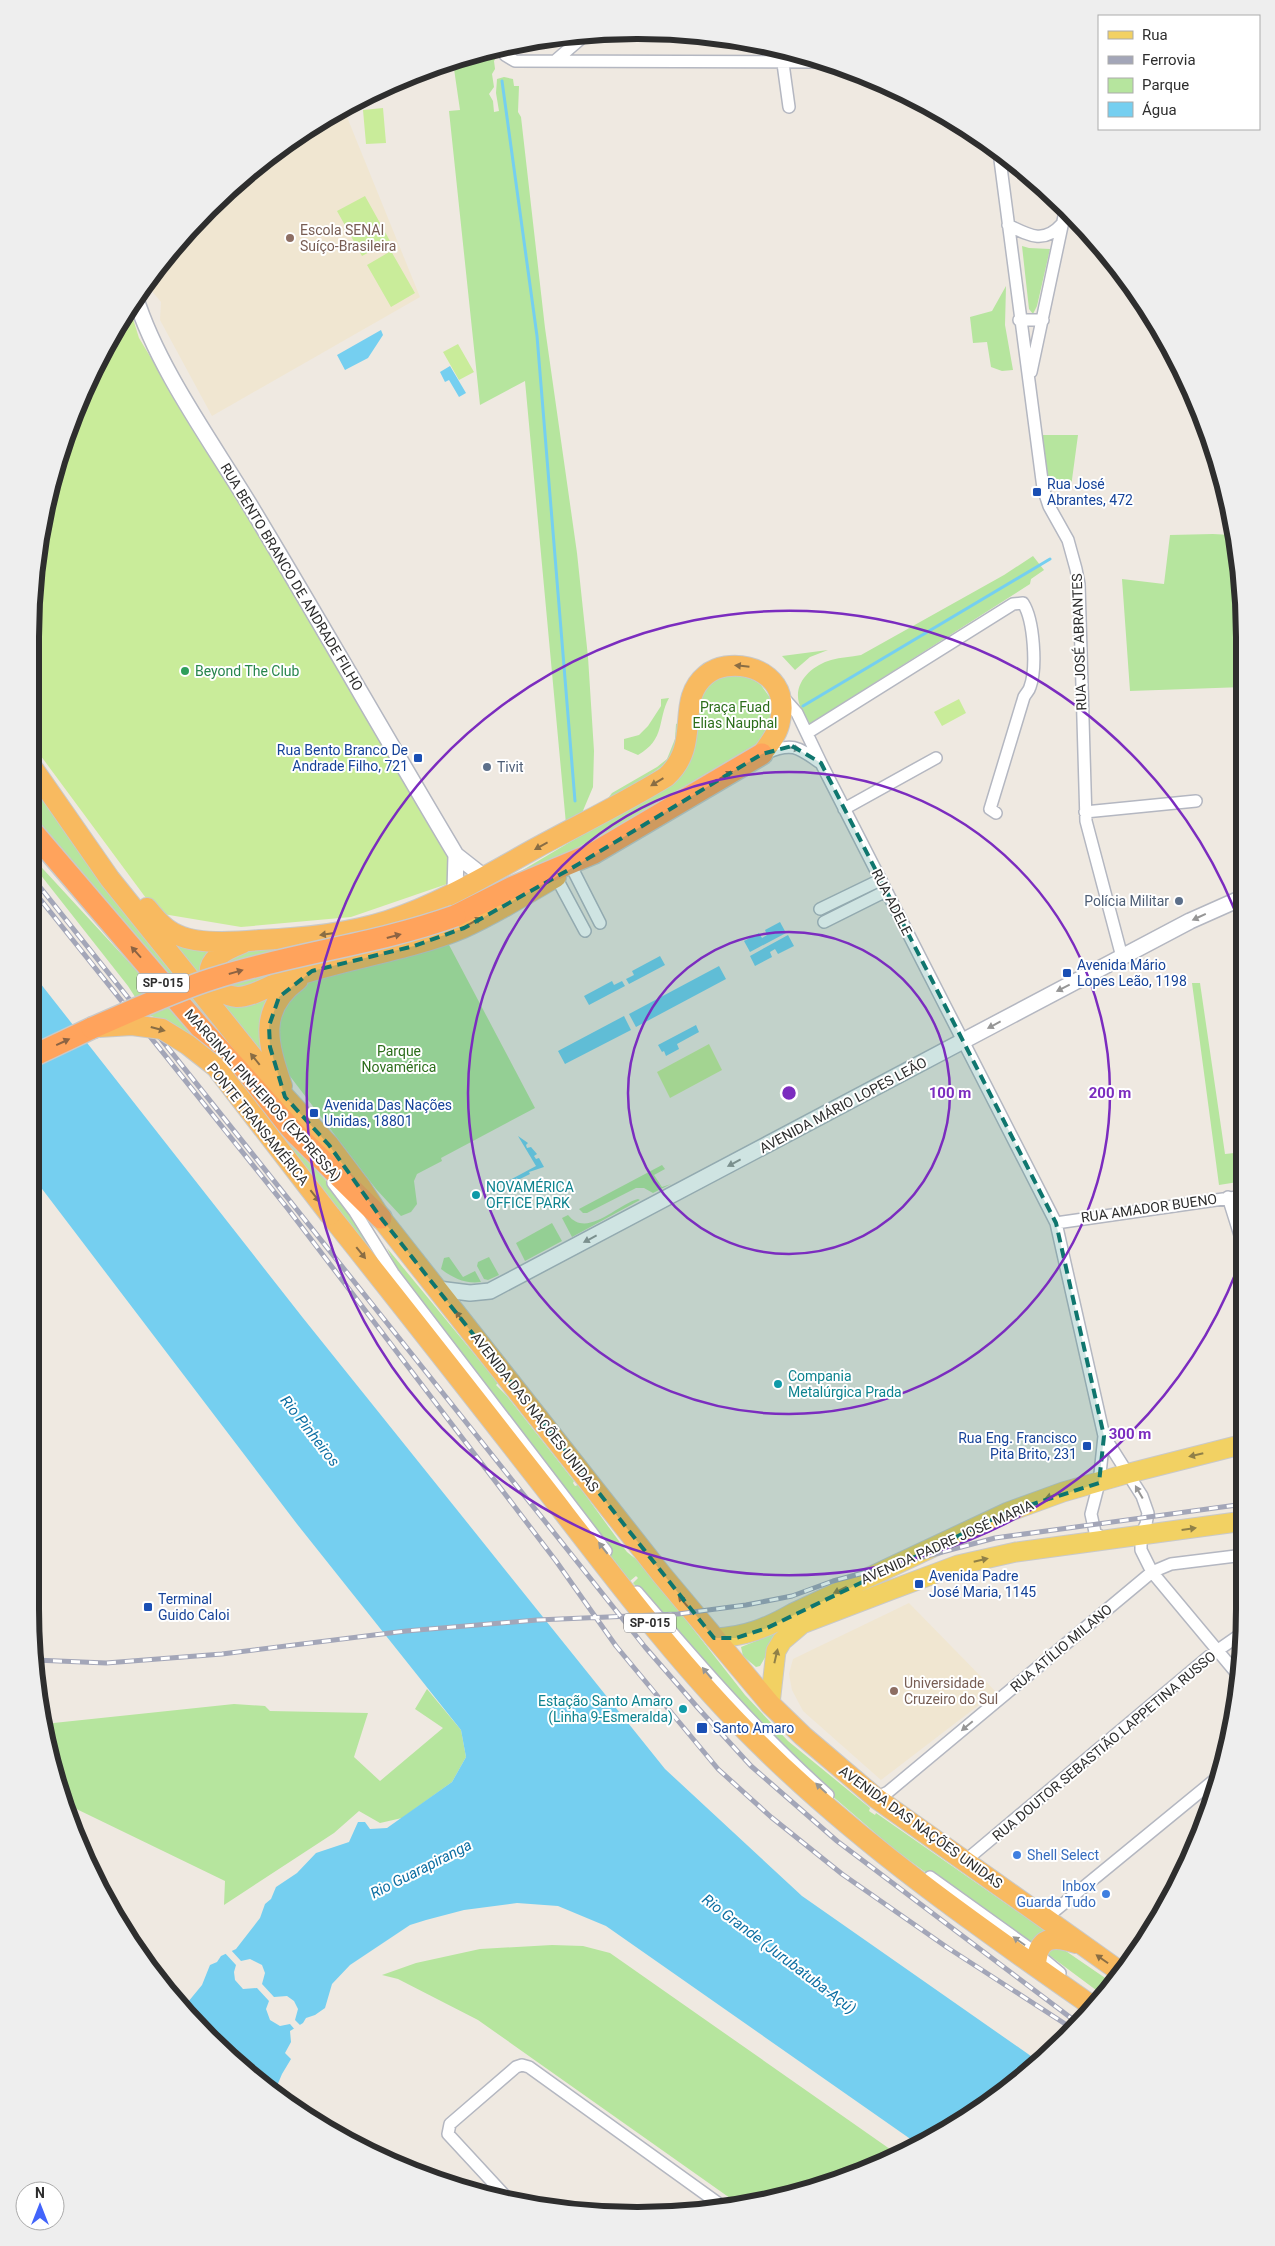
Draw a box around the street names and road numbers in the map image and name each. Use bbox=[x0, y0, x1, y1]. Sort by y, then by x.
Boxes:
street label: RUA BENTO BRANCO DE ANDRADE FILHO bbox=[218, 460, 366, 694]
street label: RUA JOSÉ ABRANTES bbox=[1068, 573, 1089, 711]
street label: RUA ADELE bbox=[869, 866, 915, 938]
road number: SP-015 bbox=[137, 974, 189, 992]
street label: MARGINAL PINHEIROS (EXPRESSA) bbox=[181, 1006, 344, 1185]
street label: AVENIDA MÁRIO LOPES LEÃO bbox=[756, 1053, 929, 1156]
street label: PONTE TRANSAMÉRICA bbox=[204, 1059, 313, 1188]
street label: RUA AMADOR BUENO bbox=[1080, 1191, 1218, 1225]
street label: AVENIDA DAS NAÇÕES UNIDAS bbox=[468, 1329, 603, 1495]
street label: AVENIDA PADRE JOSÉ MARIA bbox=[858, 1496, 1036, 1587]
street label: RUA ATÍLIO MILANO bbox=[1006, 1600, 1115, 1695]
road number: SP-015 bbox=[624, 1614, 676, 1632]
street label: RUA DOUTOR SEBASTIÃO LAPPETINA RUSSO bbox=[989, 1647, 1219, 1844]
street label: AVENIDA DAS NAÇÕES UNIDAS bbox=[836, 1762, 1006, 1892]

